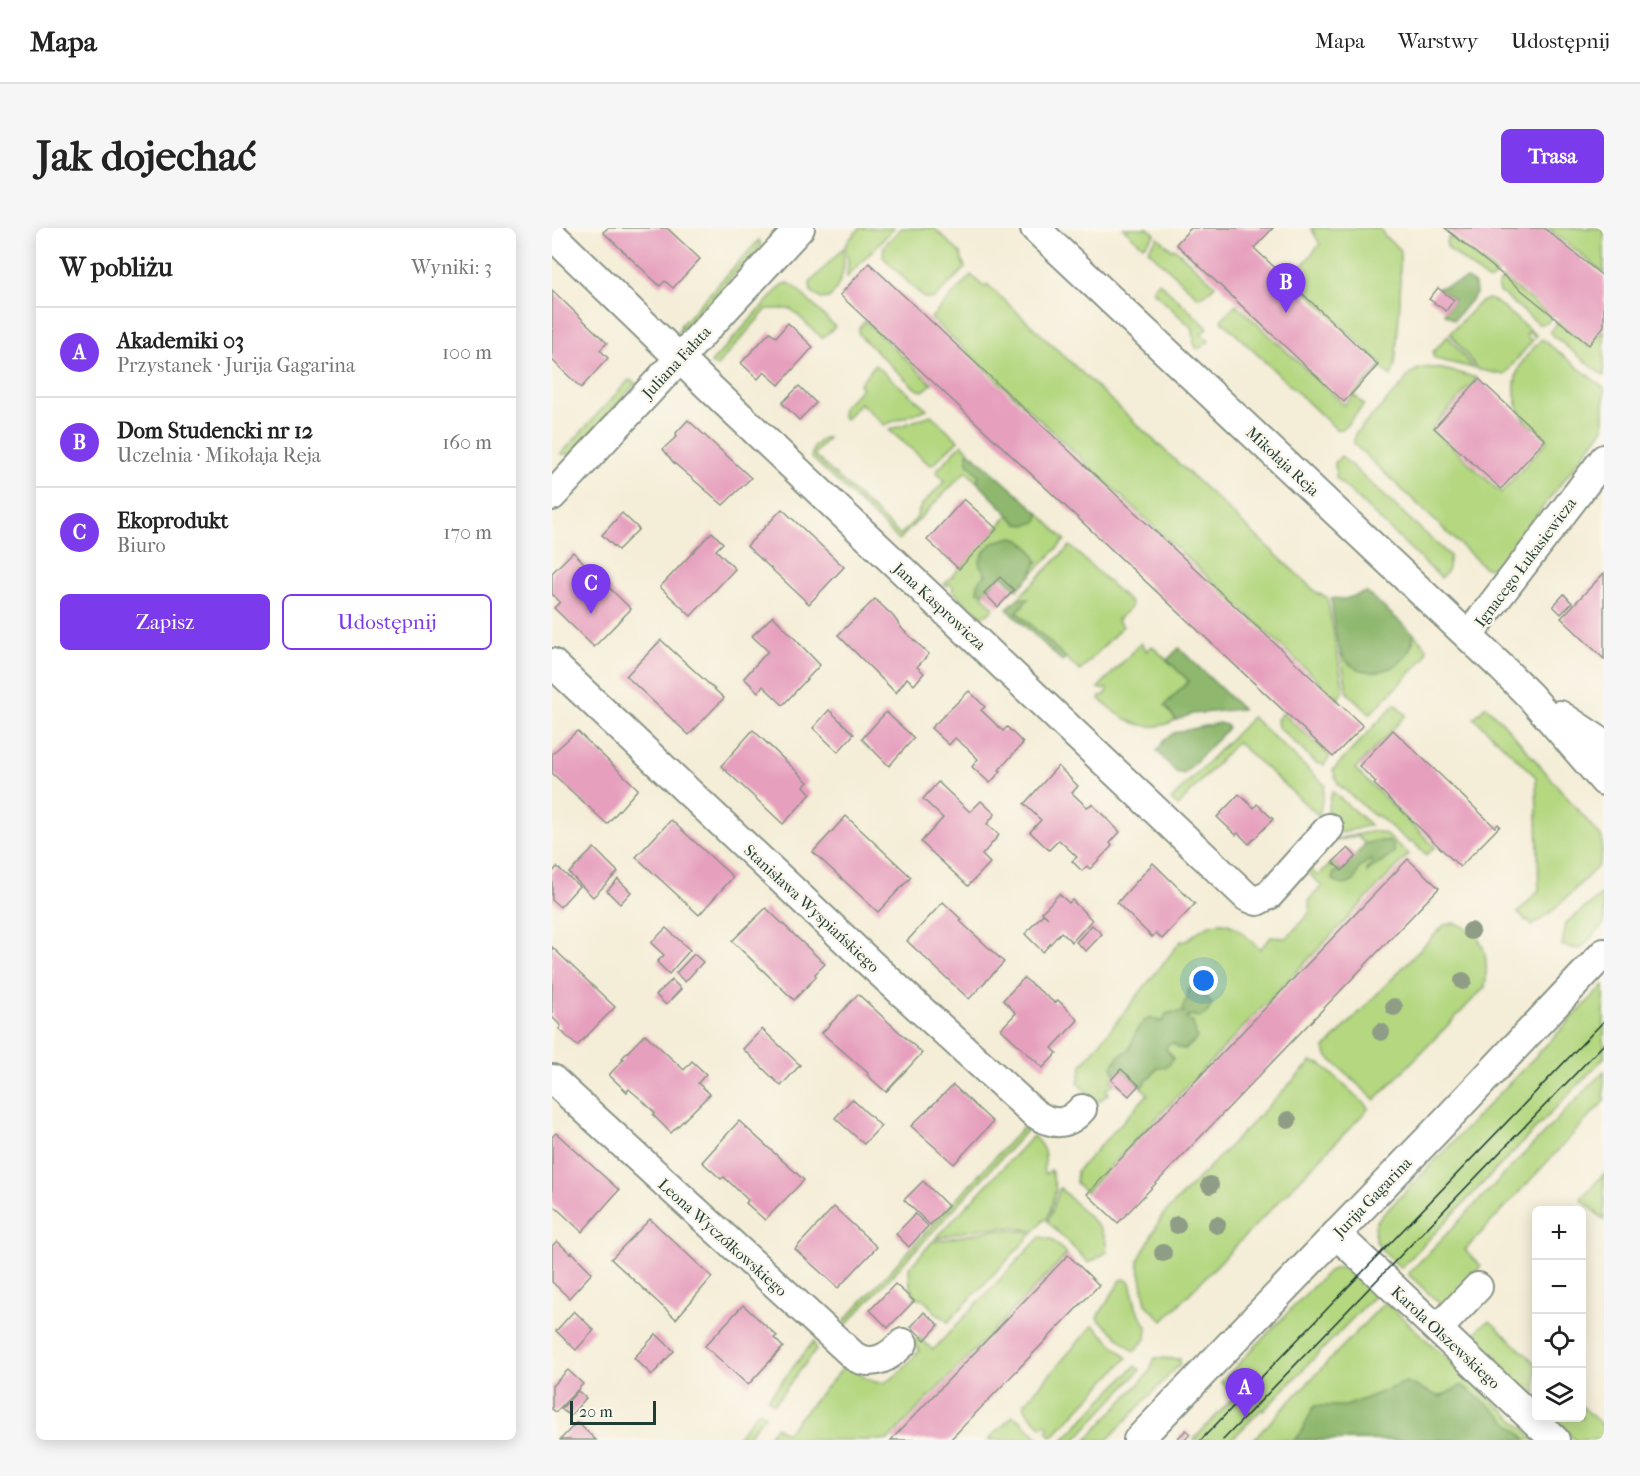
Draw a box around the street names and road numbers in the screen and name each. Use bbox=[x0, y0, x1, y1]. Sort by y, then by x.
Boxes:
street label: Juliana Fałata bbox=[637, 322, 715, 404]
street label: Mikołaja Reja bbox=[1242, 423, 1324, 500]
street label: Ignacego Łukasiewicza bbox=[1471, 493, 1581, 631]
street label: Jana Kasprowicza bbox=[888, 557, 990, 654]
street label: Stanisława Wyspiańskiego bbox=[740, 841, 883, 976]
street label: Jurija Gagarina bbox=[1328, 1153, 1416, 1243]
street label: Leona Wyczółkowskiego bbox=[654, 1174, 791, 1300]
street label: Karola Olszewskiego bbox=[1387, 1282, 1504, 1393]

